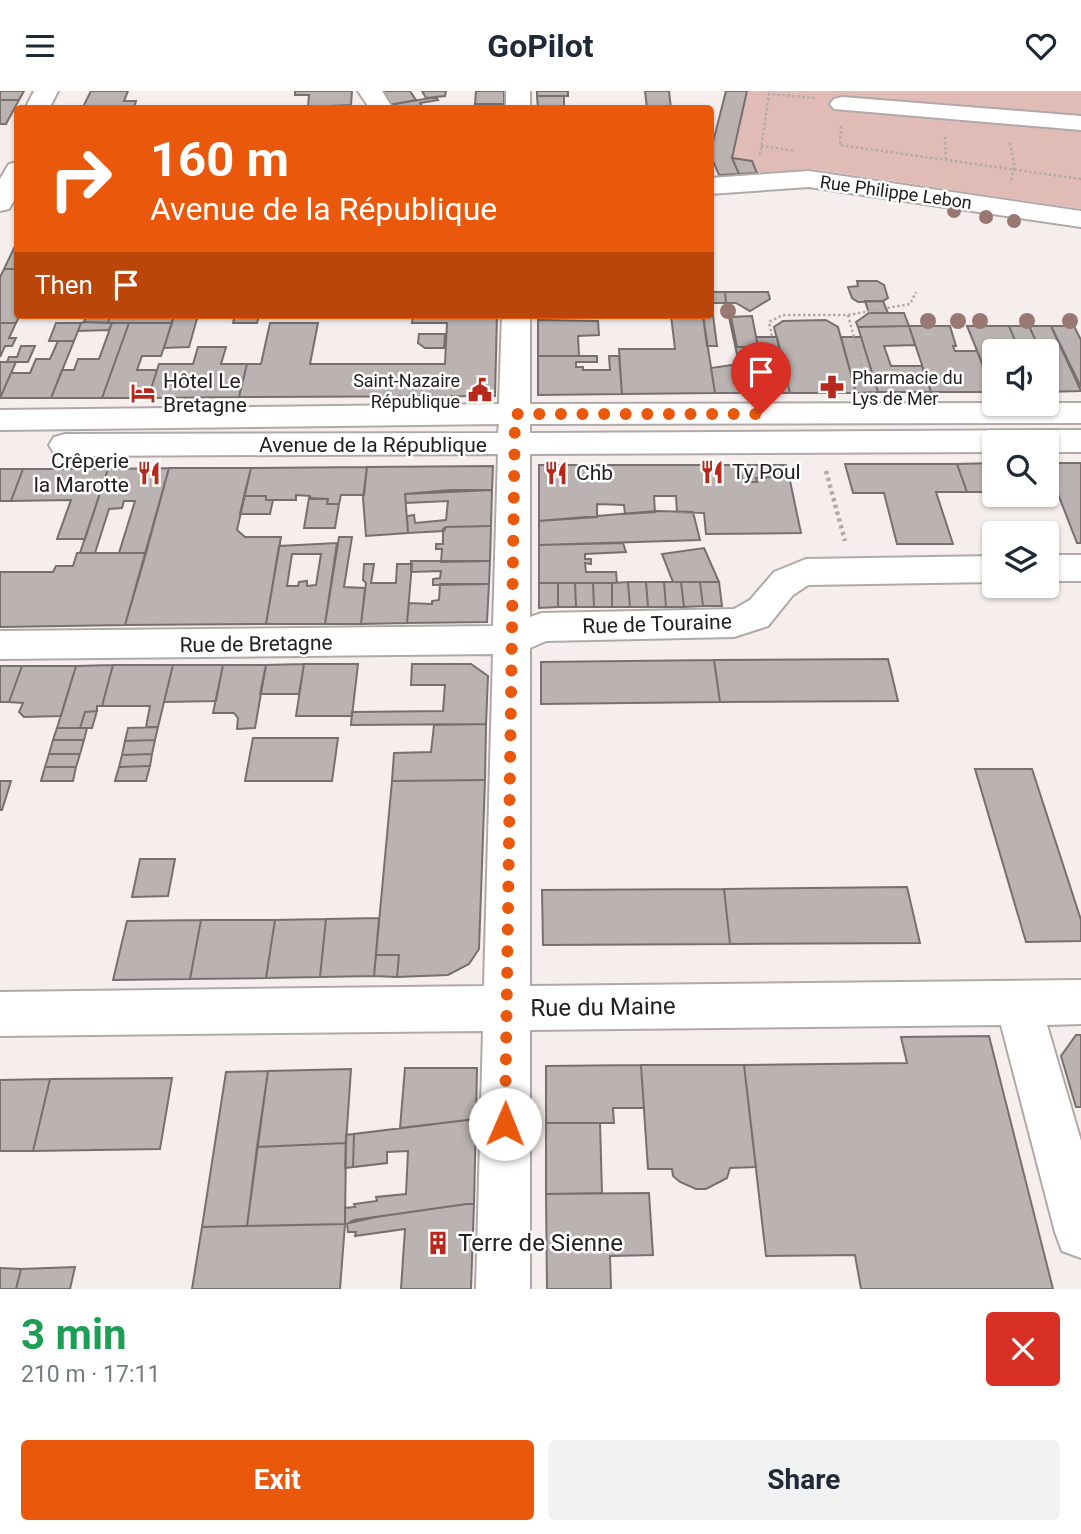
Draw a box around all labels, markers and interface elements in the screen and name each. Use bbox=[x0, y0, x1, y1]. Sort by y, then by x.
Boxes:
icon: menu bbox=[21, 27, 59, 65]
text: GoPilot bbox=[487, 27, 594, 65]
icon: heart bbox=[1022, 27, 1060, 65]
text: 160 m bbox=[150, 131, 289, 188]
icon: right bbox=[35, 133, 126, 224]
street label: Rue Philippe Lebon bbox=[819, 171, 973, 213]
text: Avenue de la République bbox=[150, 190, 497, 228]
icon: arrive bbox=[107, 266, 145, 304]
text: Then bbox=[35, 270, 93, 300]
map controls bbox=[982, 339, 1059, 598]
button: sound bbox=[982, 339, 1059, 416]
pin bbox=[731, 342, 791, 414]
icon: arrive bbox=[742, 353, 780, 391]
place label: Pharmacie du Lys de Mer bbox=[852, 367, 963, 409]
place label: Hôtel Le Bretagne bbox=[163, 369, 247, 417]
place label: Saint-Nazaire République bbox=[353, 370, 460, 412]
pharmacy icon: Pharmacie du Lys de Mer bbox=[818, 373, 846, 401]
public building icon: Saint-Nazaire République bbox=[466, 376, 494, 404]
hotel icon: Hôtel Le Bretagne bbox=[129, 379, 157, 407]
button: search bbox=[982, 430, 1059, 507]
street label: Avenue de la République bbox=[259, 433, 487, 457]
place label: Crêperie la Marotte bbox=[34, 449, 129, 497]
restaurant icon: Ty Poul bbox=[698, 458, 726, 486]
restaurant icon: Crêperie la Marotte bbox=[135, 459, 163, 487]
restaurant icon: Chb bbox=[542, 459, 570, 487]
place label: Ty Poul bbox=[732, 460, 801, 484]
place label: Chb bbox=[576, 461, 613, 485]
button: layers bbox=[982, 521, 1059, 598]
street label: Rue de Touraine bbox=[582, 609, 732, 639]
street label: Rue de Bretagne bbox=[179, 631, 333, 657]
street label: Rue du Maine bbox=[530, 992, 676, 1022]
position arrow bbox=[468, 1087, 542, 1161]
building icon: Terre de Sienne bbox=[424, 1229, 452, 1257]
place label: Terre de Sienne bbox=[458, 1229, 623, 1257]
text: 3 min bbox=[21, 1310, 127, 1359]
button: close bbox=[986, 1312, 1060, 1386]
text: 210 m · 17:11 bbox=[21, 1361, 160, 1388]
button: Exit bbox=[21, 1440, 534, 1520]
button: Share bbox=[548, 1440, 1060, 1520]

